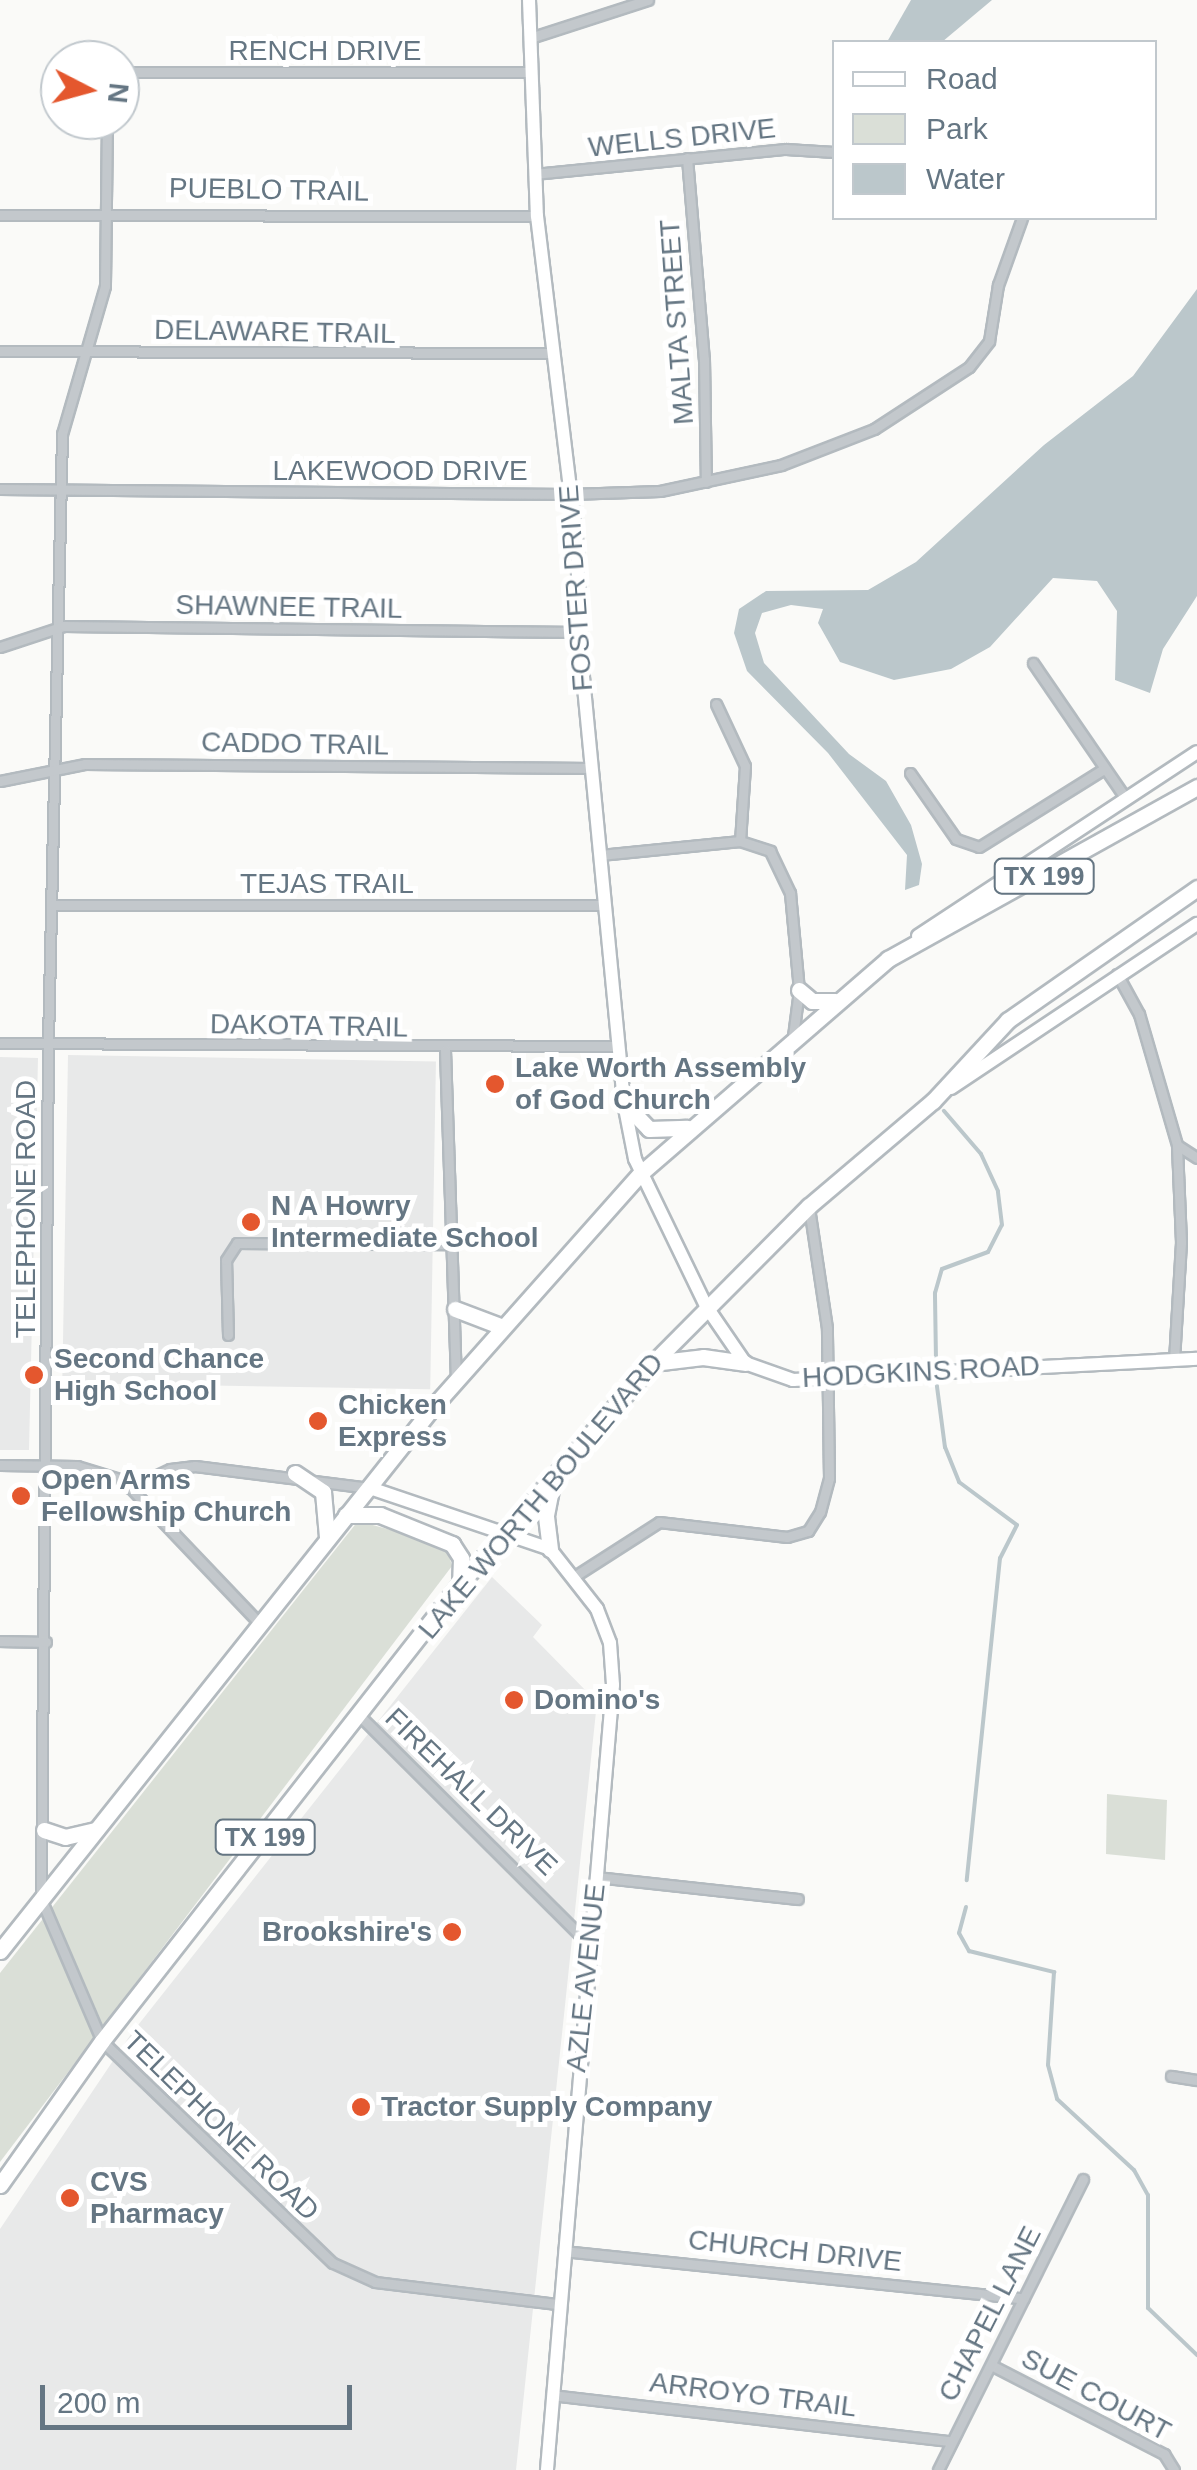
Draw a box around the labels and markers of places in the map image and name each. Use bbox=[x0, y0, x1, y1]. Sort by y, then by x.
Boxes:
place label: Lake Worth Assembly of God Church bbox=[515, 1051, 807, 1117]
marker: Lake Worth Assembly of God Church bbox=[484, 1073, 506, 1095]
place label: N A Howry Intermediate School bbox=[271, 1189, 539, 1255]
marker: N A Howry Intermediate School bbox=[240, 1211, 262, 1233]
place label: Second Chance High School bbox=[54, 1342, 264, 1408]
marker: Second Chance High School bbox=[23, 1364, 45, 1386]
place label: Chicken Express bbox=[338, 1388, 447, 1454]
marker: Chicken Express bbox=[307, 1410, 329, 1432]
place label: Open Arms Fellowship Church bbox=[41, 1463, 291, 1529]
marker: Open Arms Fellowship Church bbox=[10, 1485, 32, 1507]
place label: Domino's bbox=[534, 1683, 660, 1717]
marker: Domino's bbox=[503, 1689, 525, 1711]
place label: Brookshire's bbox=[262, 1915, 432, 1949]
marker: Brookshire's bbox=[441, 1921, 463, 1943]
place label: Tractor Supply Company bbox=[381, 2090, 712, 2124]
marker: Tractor Supply Company bbox=[350, 2096, 372, 2118]
place label: CVS Pharmacy bbox=[90, 2165, 224, 2231]
marker: CVS Pharmacy bbox=[59, 2187, 81, 2209]

